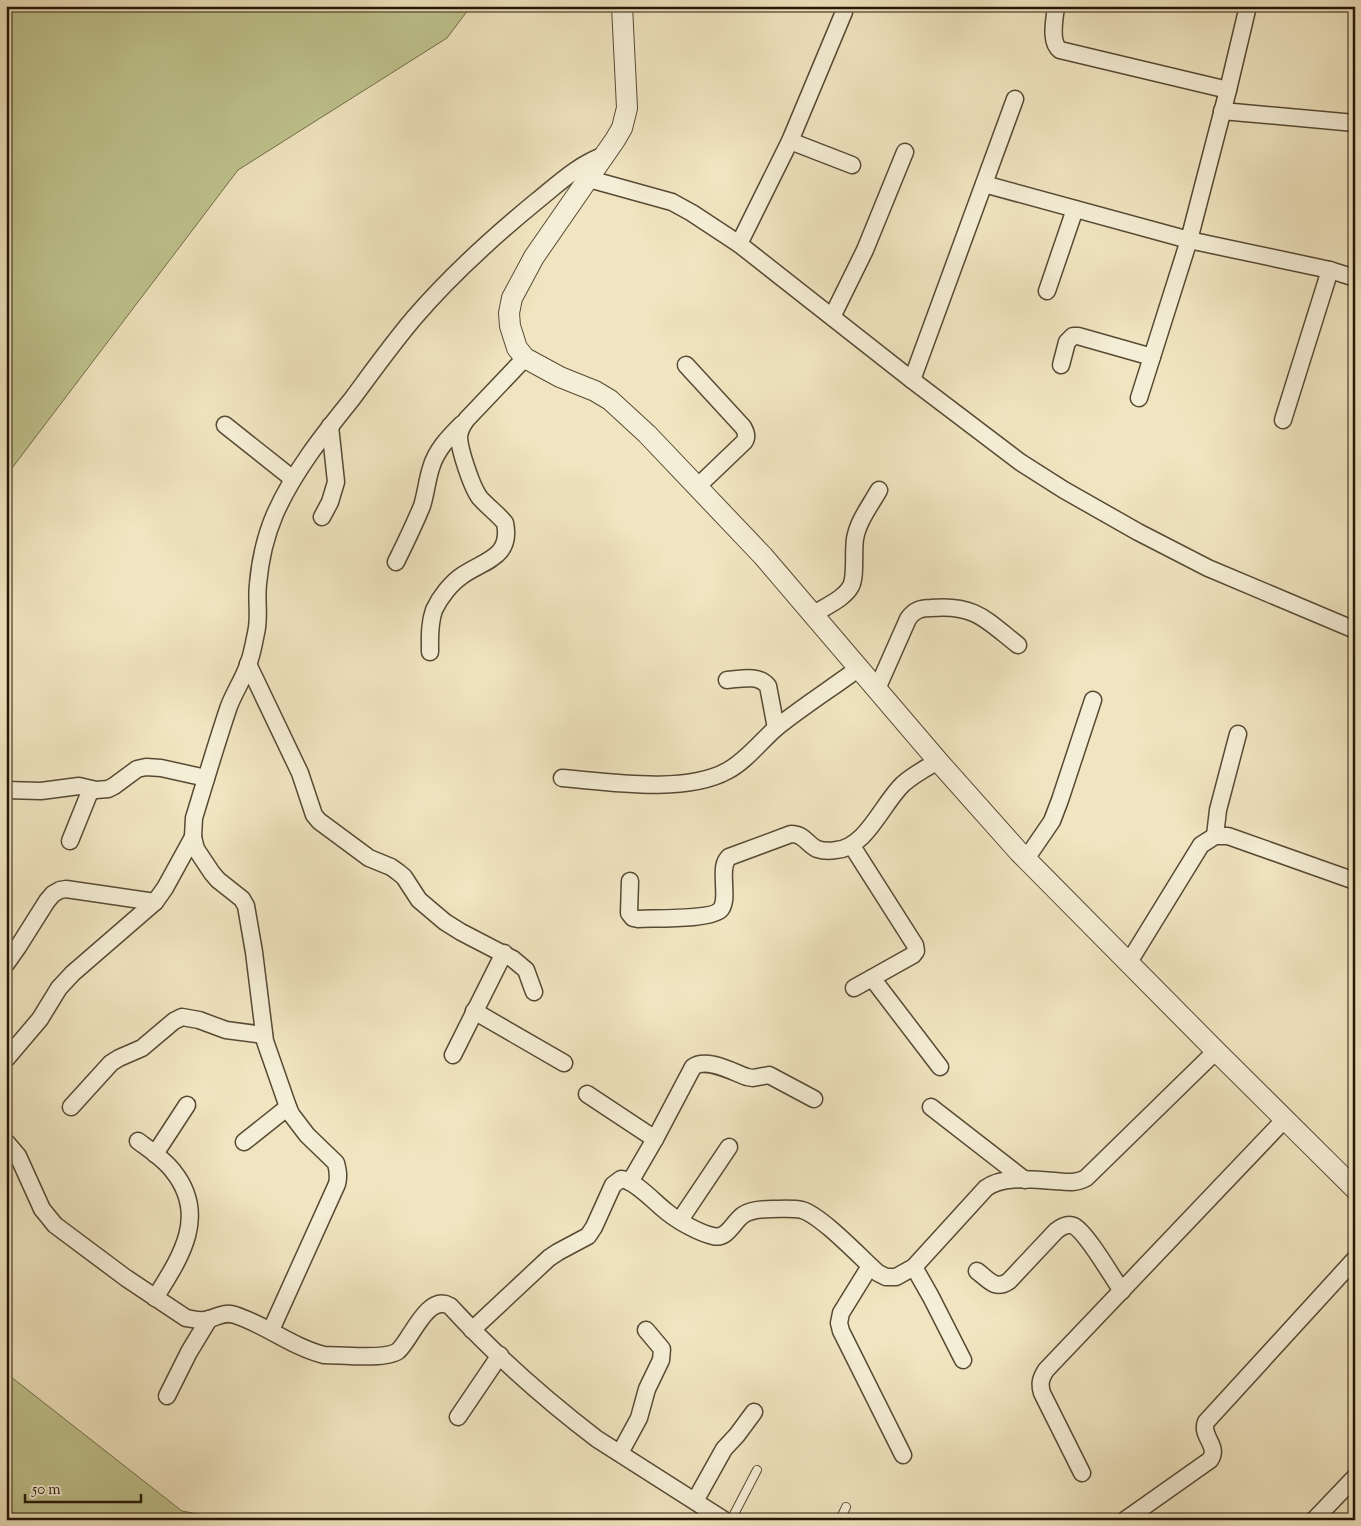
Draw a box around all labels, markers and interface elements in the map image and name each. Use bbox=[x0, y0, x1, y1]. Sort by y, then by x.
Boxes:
scale bar bbox=[25, 1471, 141, 1503]
text: 50 m bbox=[31, 1480, 61, 1501]

